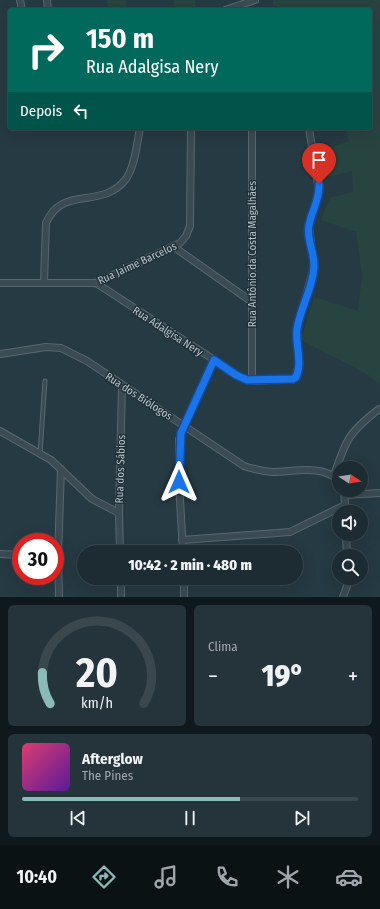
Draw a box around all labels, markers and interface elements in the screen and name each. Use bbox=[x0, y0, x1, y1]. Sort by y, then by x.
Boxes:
text: 150 m bbox=[86, 22, 154, 55]
icon: right bbox=[20, 24, 72, 76]
text: Rua Adalgisa Nery bbox=[86, 56, 219, 78]
icon: left bbox=[70, 100, 92, 122]
text: Depois bbox=[20, 102, 62, 120]
pin bbox=[302, 143, 336, 184]
icon: arrive bbox=[308, 149, 330, 171]
street label: Rua Antônio da Costa Magalhães bbox=[246, 181, 259, 327]
street label: Rua Jaime Barcelos bbox=[96, 239, 179, 287]
street label: Rua Adalgisa Nery bbox=[130, 304, 205, 359]
street label: Rua dos Biólogos bbox=[103, 370, 175, 423]
street label: Rua dos Sábios bbox=[113, 434, 128, 504]
position arrow bbox=[158, 461, 200, 503]
north arrow bbox=[332, 461, 368, 497]
map controls bbox=[332, 461, 368, 585]
button: sound bbox=[332, 505, 368, 541]
speed limit sign: 30 bbox=[12, 533, 64, 585]
button: search bbox=[332, 549, 368, 585]
text: 10:42 · 2 min · 480 m bbox=[128, 556, 252, 574]
text: Clima bbox=[208, 639, 238, 654]
text: 20 bbox=[75, 647, 118, 697]
text: 19° bbox=[262, 658, 304, 694]
text: − bbox=[208, 663, 218, 690]
text: + bbox=[348, 663, 358, 690]
text: km/h bbox=[81, 694, 113, 711]
text: Afterglow bbox=[82, 750, 143, 768]
text: The Pines bbox=[82, 768, 133, 783]
icon: previous bbox=[67, 807, 89, 829]
icon: pause bbox=[179, 807, 201, 829]
icon: next bbox=[291, 807, 313, 829]
icon: directions bbox=[90, 863, 118, 891]
icon: music bbox=[152, 863, 180, 891]
icon: phone bbox=[213, 863, 241, 891]
icon: climate bbox=[274, 863, 302, 891]
icon: car bbox=[335, 863, 363, 891]
text: 10:40 bbox=[17, 866, 57, 888]

